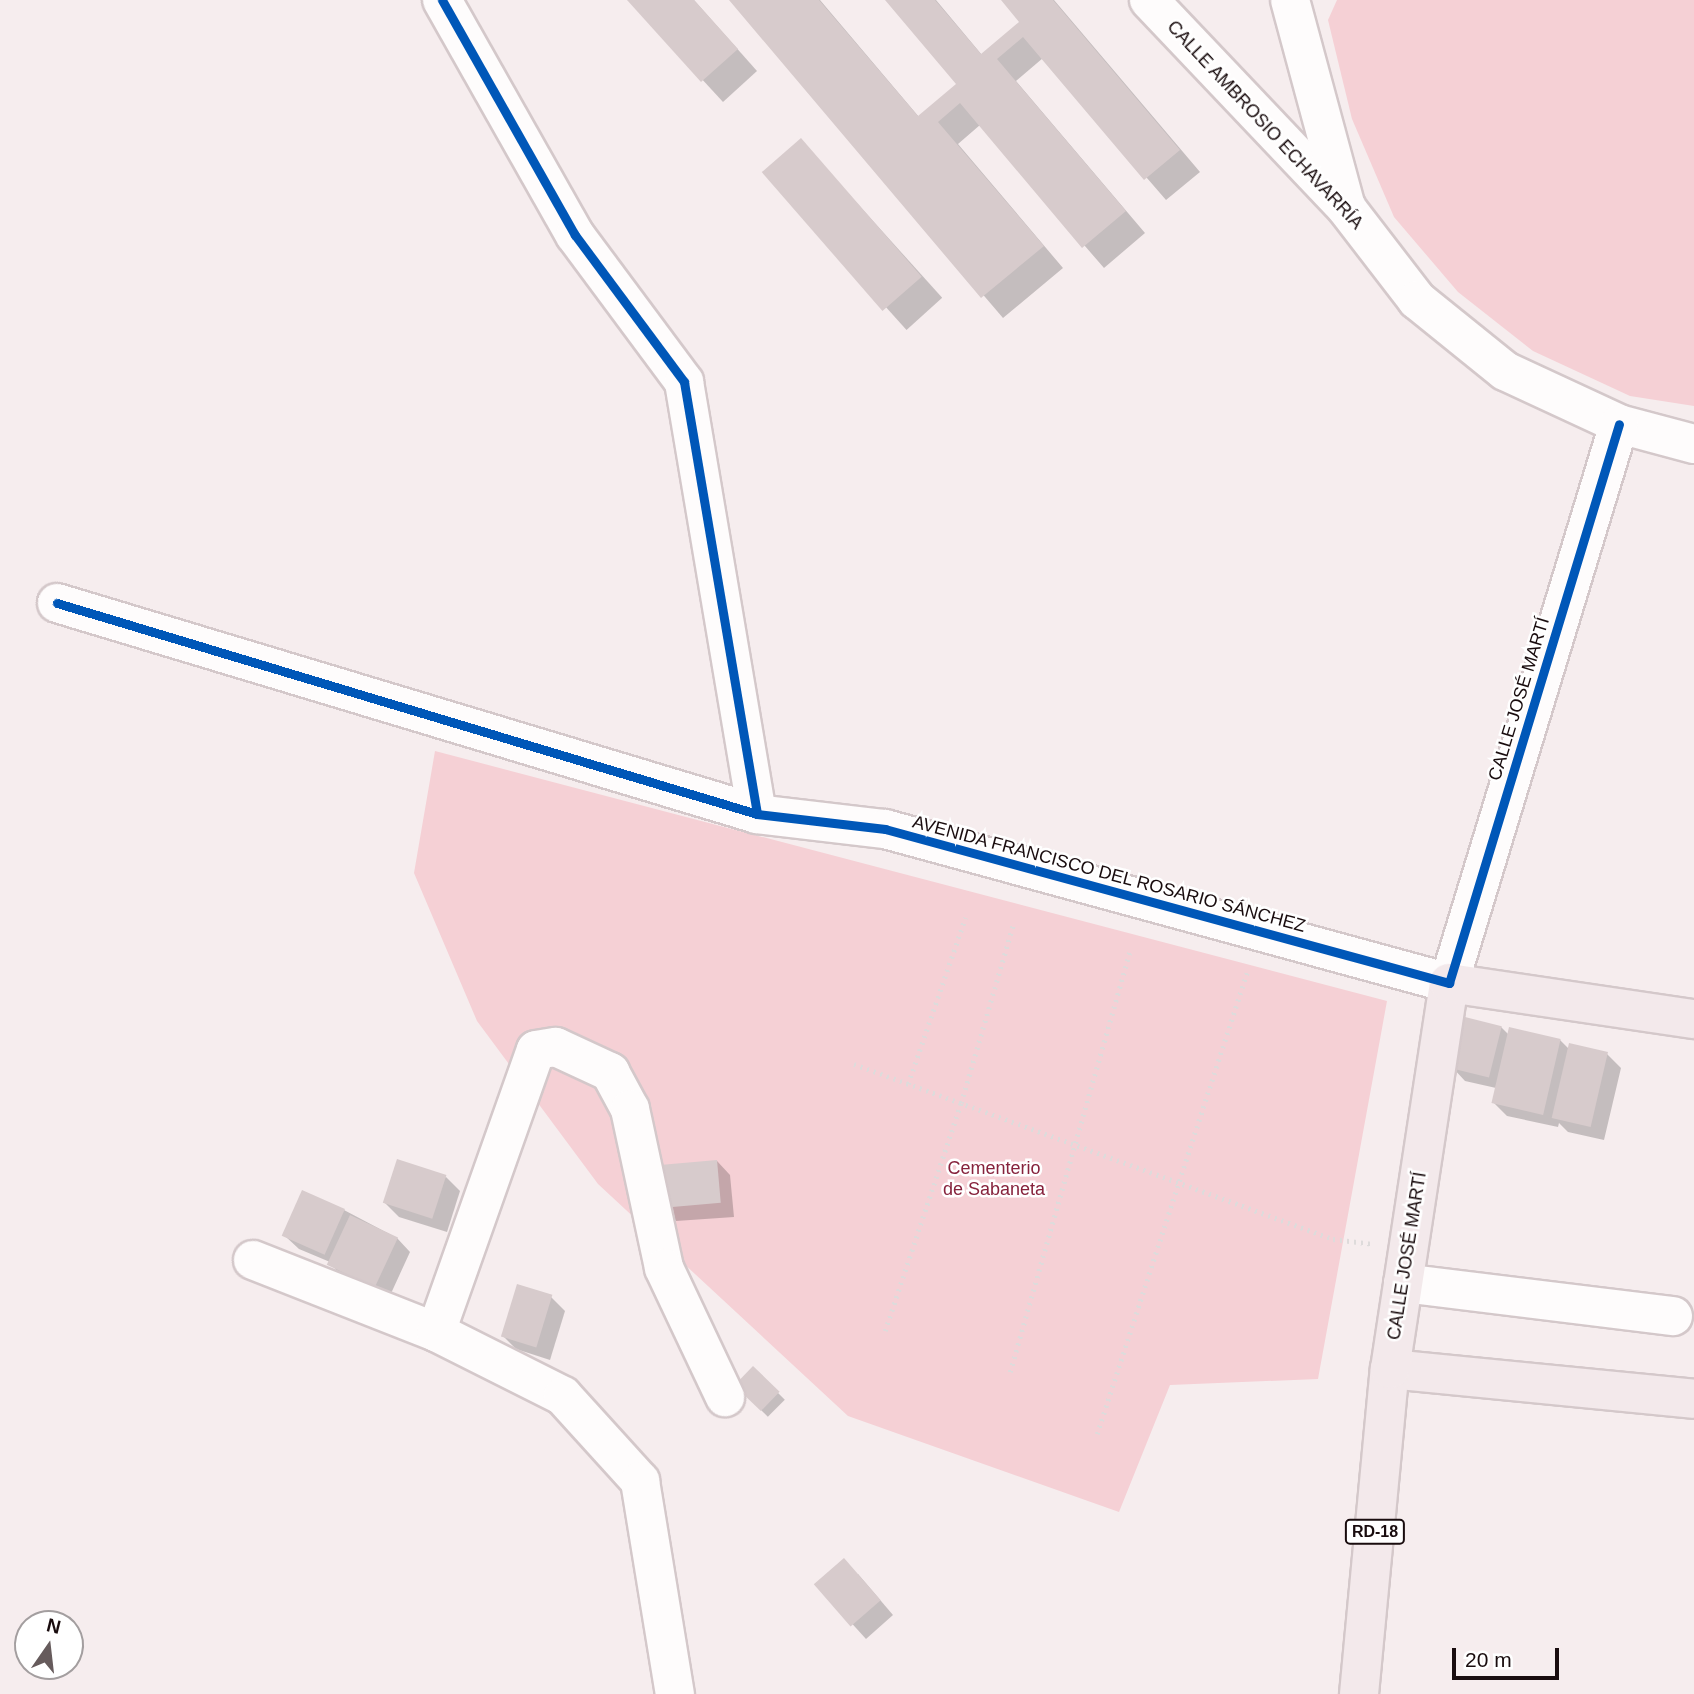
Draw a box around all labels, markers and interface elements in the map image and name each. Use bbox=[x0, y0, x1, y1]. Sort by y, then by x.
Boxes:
street label: CALLE AMBROSIO ECHAVARRÍA bbox=[1162, 16, 1368, 234]
street label: CALLE JOSÉ MARTÍ bbox=[1484, 615, 1554, 783]
street label: AVENIDA FRANCISCO DEL ROSARIO SÁNCHEZ bbox=[909, 811, 1309, 937]
park label: Cementerio de Sabaneta bbox=[943, 1158, 1045, 1200]
street label: CALLE JOSÉ MARTÍ bbox=[1383, 1170, 1431, 1342]
road number: RD-18 bbox=[1344, 1520, 1406, 1544]
north arrow bbox=[14, 1610, 84, 1680]
text: N bbox=[45, 1614, 63, 1638]
scale bar bbox=[1456, 1634, 1563, 1678]
text: 20 m bbox=[1465, 1648, 1512, 1671]

